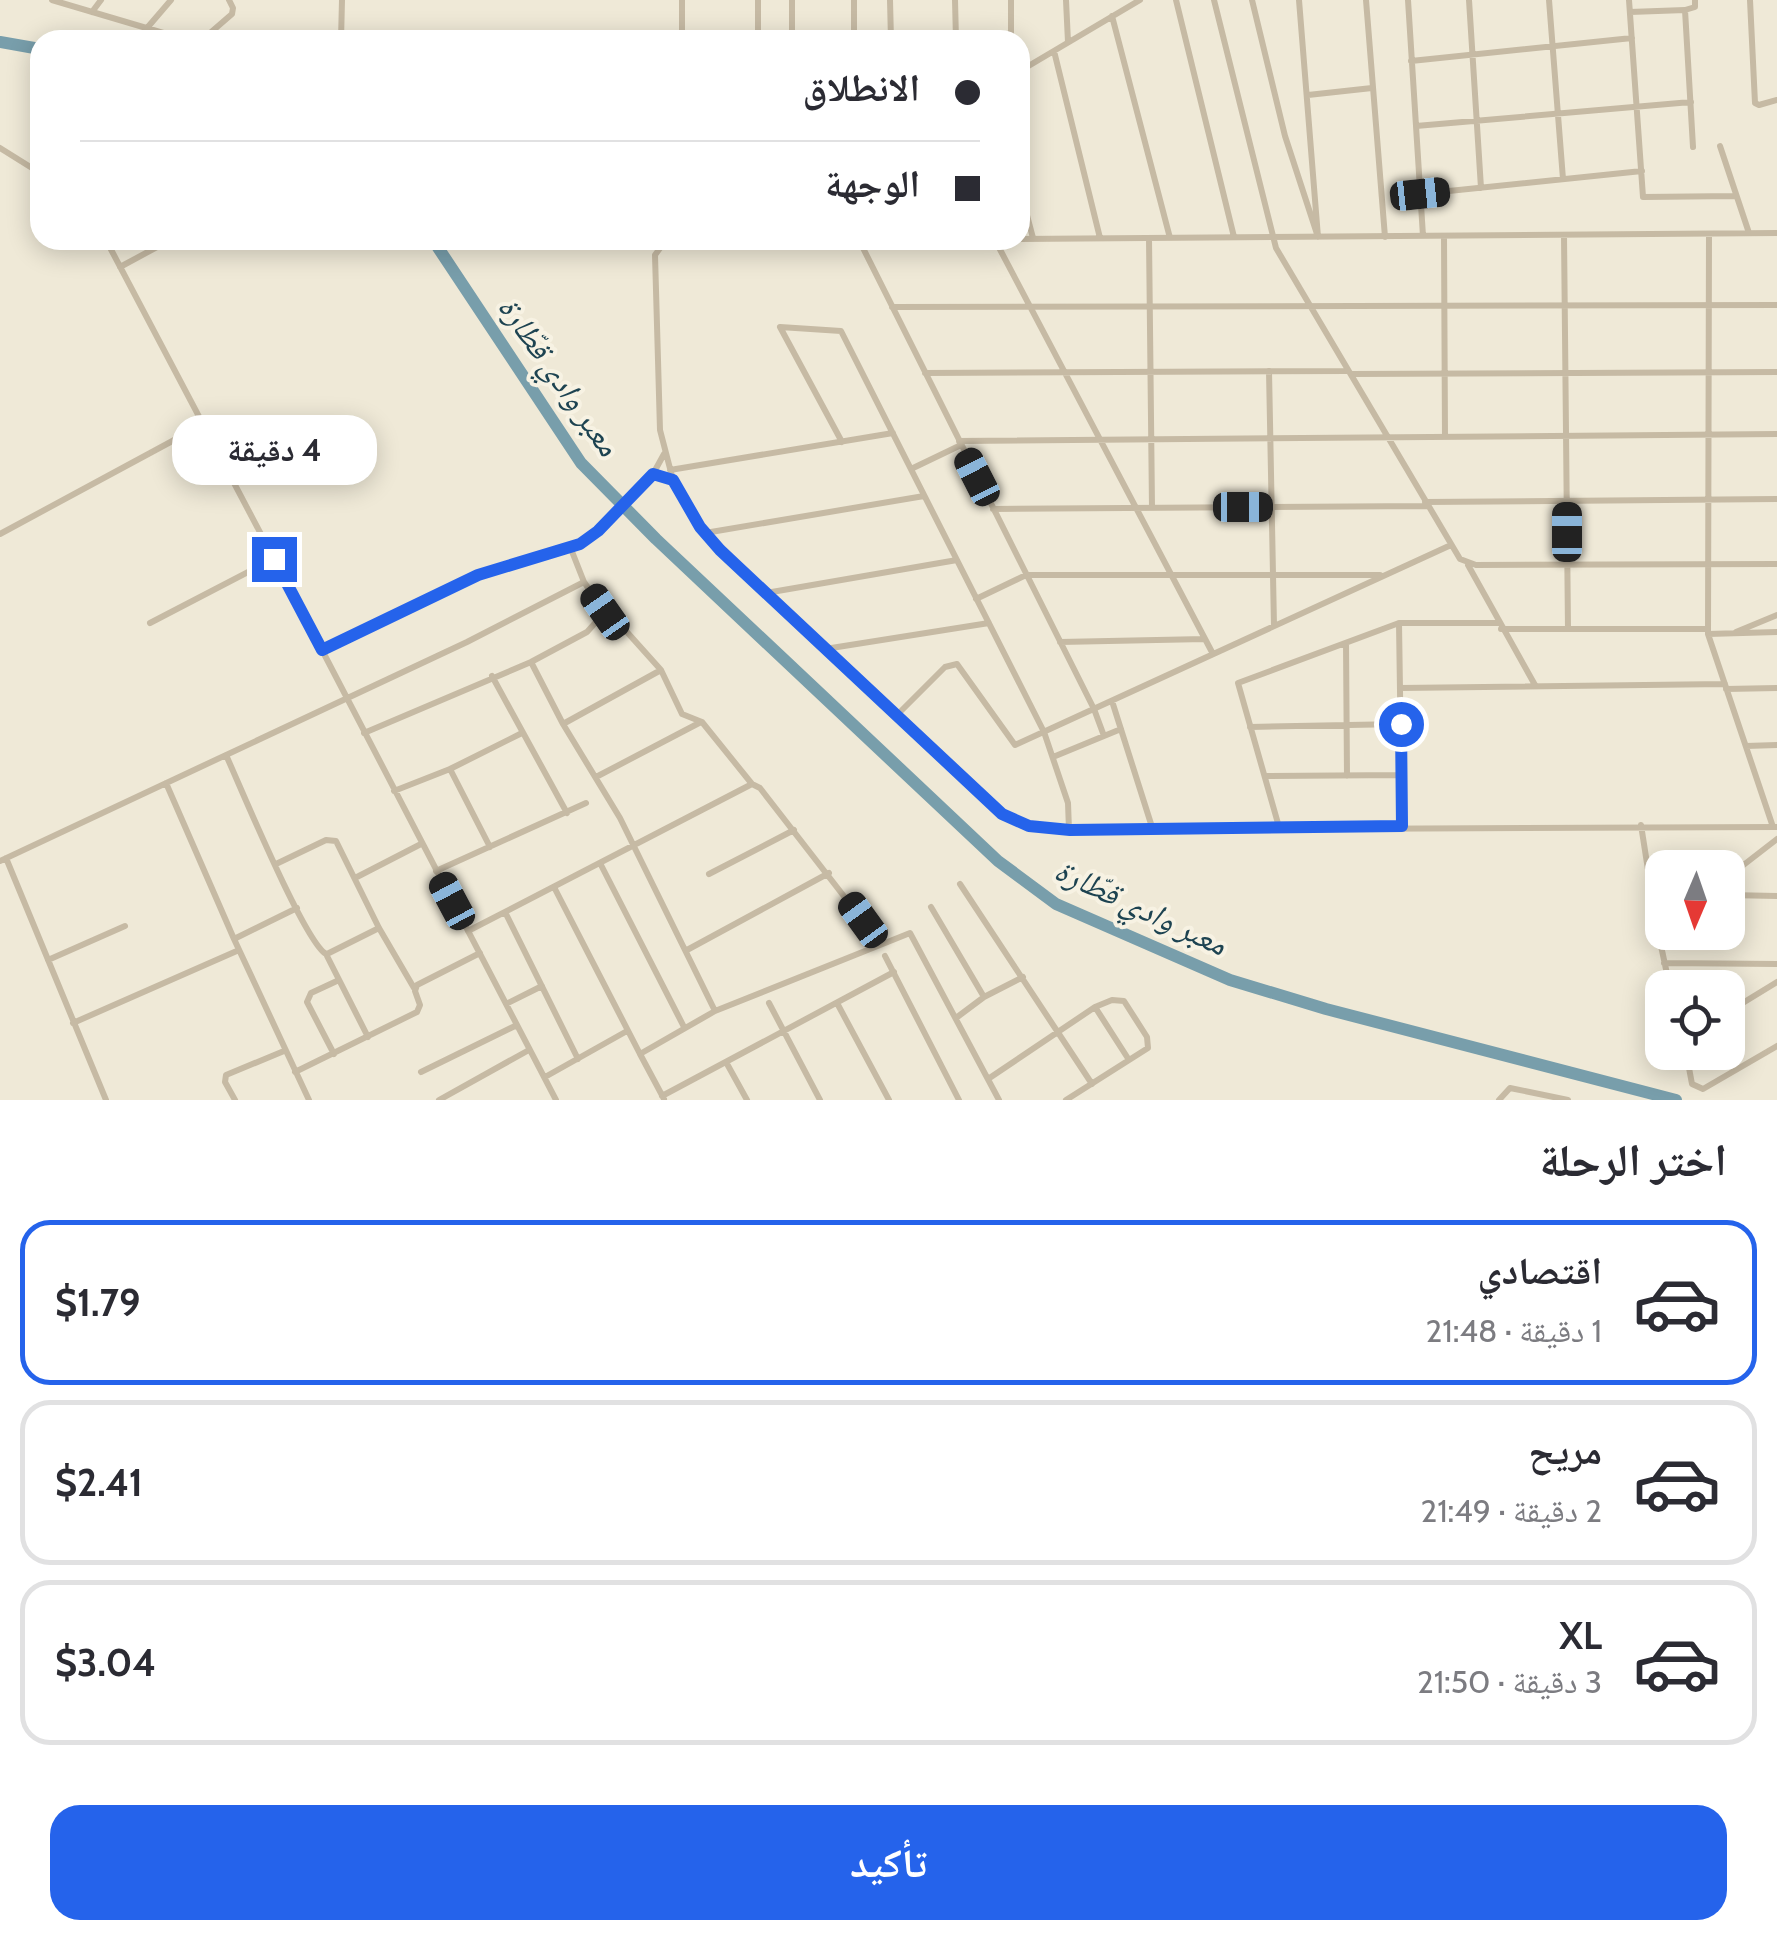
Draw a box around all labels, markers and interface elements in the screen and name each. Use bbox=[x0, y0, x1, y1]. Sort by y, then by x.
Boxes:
text: الانطلاق bbox=[802, 64, 920, 111]
text: الوجهة bbox=[825, 160, 920, 207]
car bbox=[1389, 176, 1451, 212]
water label: معبر وادي قطّارة bbox=[485, 288, 629, 467]
callout: 4 دقيقة bbox=[172, 414, 376, 484]
text: 4 دقيقة bbox=[227, 430, 322, 469]
car bbox=[950, 443, 1004, 511]
car bbox=[1213, 492, 1273, 522]
car bbox=[1552, 502, 1582, 562]
route end bbox=[252, 537, 297, 582]
car bbox=[576, 579, 634, 645]
route start bbox=[1379, 702, 1424, 747]
water label: معبر وادي قطّارة bbox=[1046, 850, 1234, 969]
north arrow bbox=[1645, 850, 1745, 950]
map controls bbox=[1645, 850, 1745, 1070]
car bbox=[425, 867, 479, 935]
car bbox=[833, 887, 893, 953]
button: locate bbox=[1645, 970, 1745, 1070]
text: اختر الرحلة bbox=[1539, 1133, 1727, 1187]
text: اقتصادي bbox=[1478, 1247, 1602, 1294]
icon: car bbox=[1632, 1258, 1722, 1348]
text: $1.79 bbox=[55, 1279, 140, 1326]
text: 1 دقيقة · 21:48 bbox=[1426, 1311, 1602, 1350]
text: مريح bbox=[1528, 1427, 1602, 1474]
icon: car bbox=[1632, 1438, 1722, 1528]
text: $2.41 bbox=[55, 1459, 143, 1506]
text: 2 دقيقة · 21:49 bbox=[1420, 1491, 1602, 1530]
text: XL bbox=[1559, 1612, 1602, 1659]
icon: car bbox=[1632, 1618, 1722, 1708]
text: $3.04 bbox=[55, 1639, 156, 1686]
text: 3 دقيقة · 21:50 bbox=[1417, 1662, 1602, 1701]
button: تأكيد bbox=[50, 1805, 1727, 1920]

